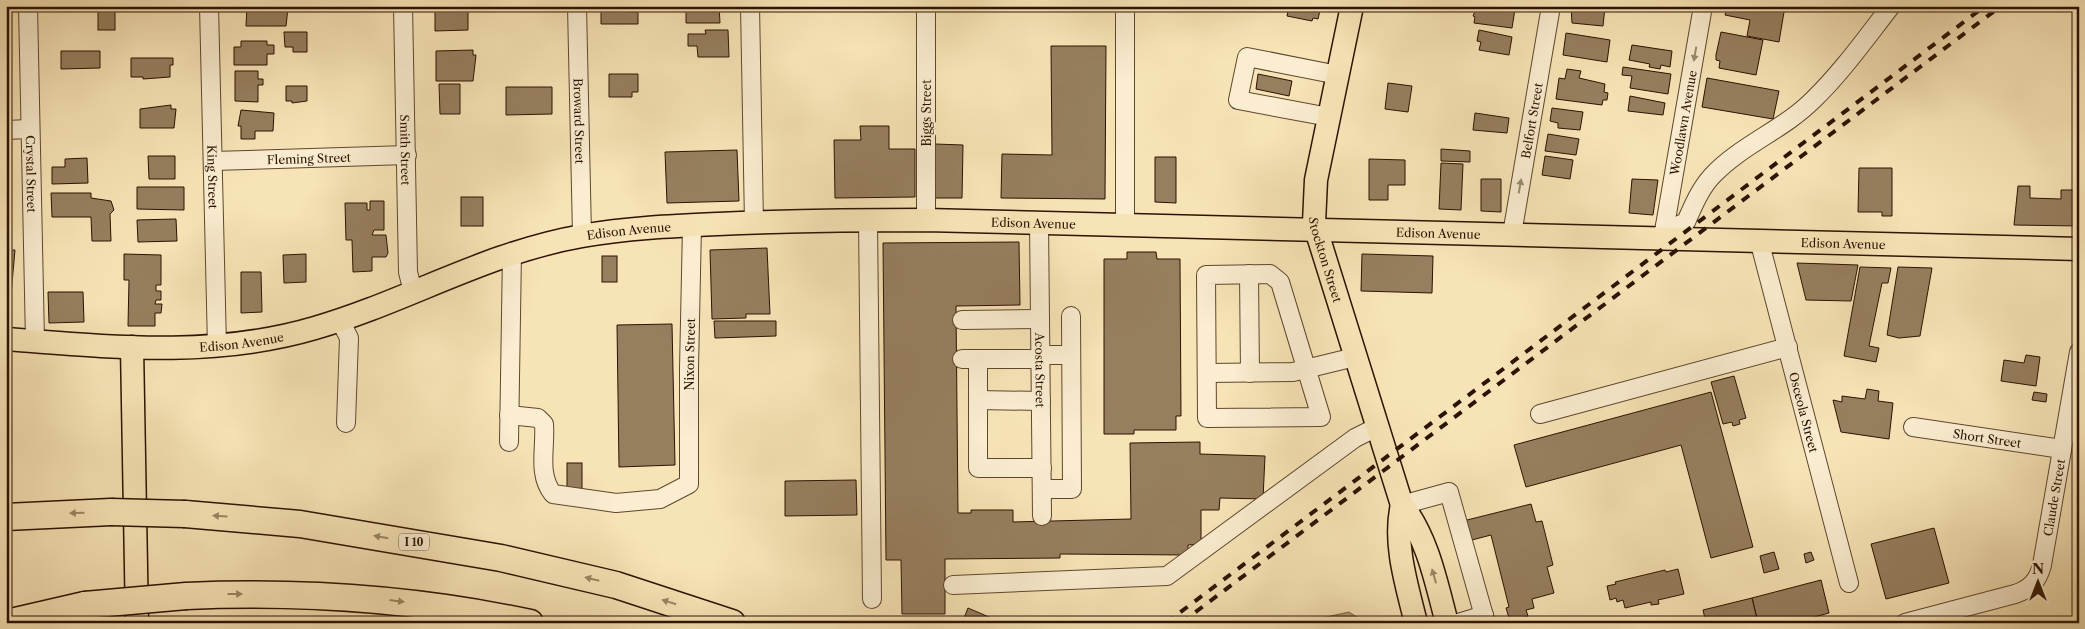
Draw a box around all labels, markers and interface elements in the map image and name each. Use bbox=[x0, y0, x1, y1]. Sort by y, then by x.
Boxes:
one-way arrow bbox=[1690, 47, 1698, 63]
street label: Woodlawn Avenue bbox=[1666, 69, 1699, 178]
street label: Broward Street bbox=[571, 78, 588, 165]
street label: Biggs Street bbox=[919, 79, 934, 147]
street label: Belfort Street bbox=[1518, 81, 1545, 160]
street label: Smith Street bbox=[398, 114, 414, 186]
street label: Crystal Street bbox=[23, 135, 40, 214]
street label: King Street bbox=[205, 145, 221, 210]
street label: Fleming Street bbox=[267, 149, 352, 167]
one-way arrow bbox=[1517, 177, 1525, 193]
street label: Edison Avenue bbox=[991, 214, 1076, 231]
street label: Stockton Street bbox=[1306, 217, 1346, 305]
street label: Edison Avenue bbox=[585, 219, 672, 243]
street label: Edison Avenue bbox=[1396, 224, 1481, 241]
street label: Edison Avenue bbox=[1801, 235, 1886, 252]
street label: Nixon Street bbox=[681, 317, 698, 390]
street label: Edison Avenue bbox=[199, 329, 285, 354]
street label: Acosta Street bbox=[1033, 331, 1048, 408]
street label: Osceola Street bbox=[1786, 370, 1822, 455]
street label: Short Street bbox=[1952, 426, 2023, 450]
street label: Claude Street bbox=[2040, 457, 2068, 537]
one-way arrow bbox=[68, 509, 84, 517]
one-way arrow bbox=[212, 512, 228, 520]
one-way arrow bbox=[373, 532, 389, 540]
road number: I 10 bbox=[399, 534, 429, 550]
north arrow bbox=[2012, 556, 2062, 606]
text: N bbox=[2032, 560, 2044, 578]
one-way arrow bbox=[1430, 568, 1438, 583]
one-way arrow bbox=[584, 575, 600, 583]
one-way arrow bbox=[227, 590, 243, 598]
one-way arrow bbox=[389, 597, 405, 605]
one-way arrow bbox=[661, 598, 676, 605]

